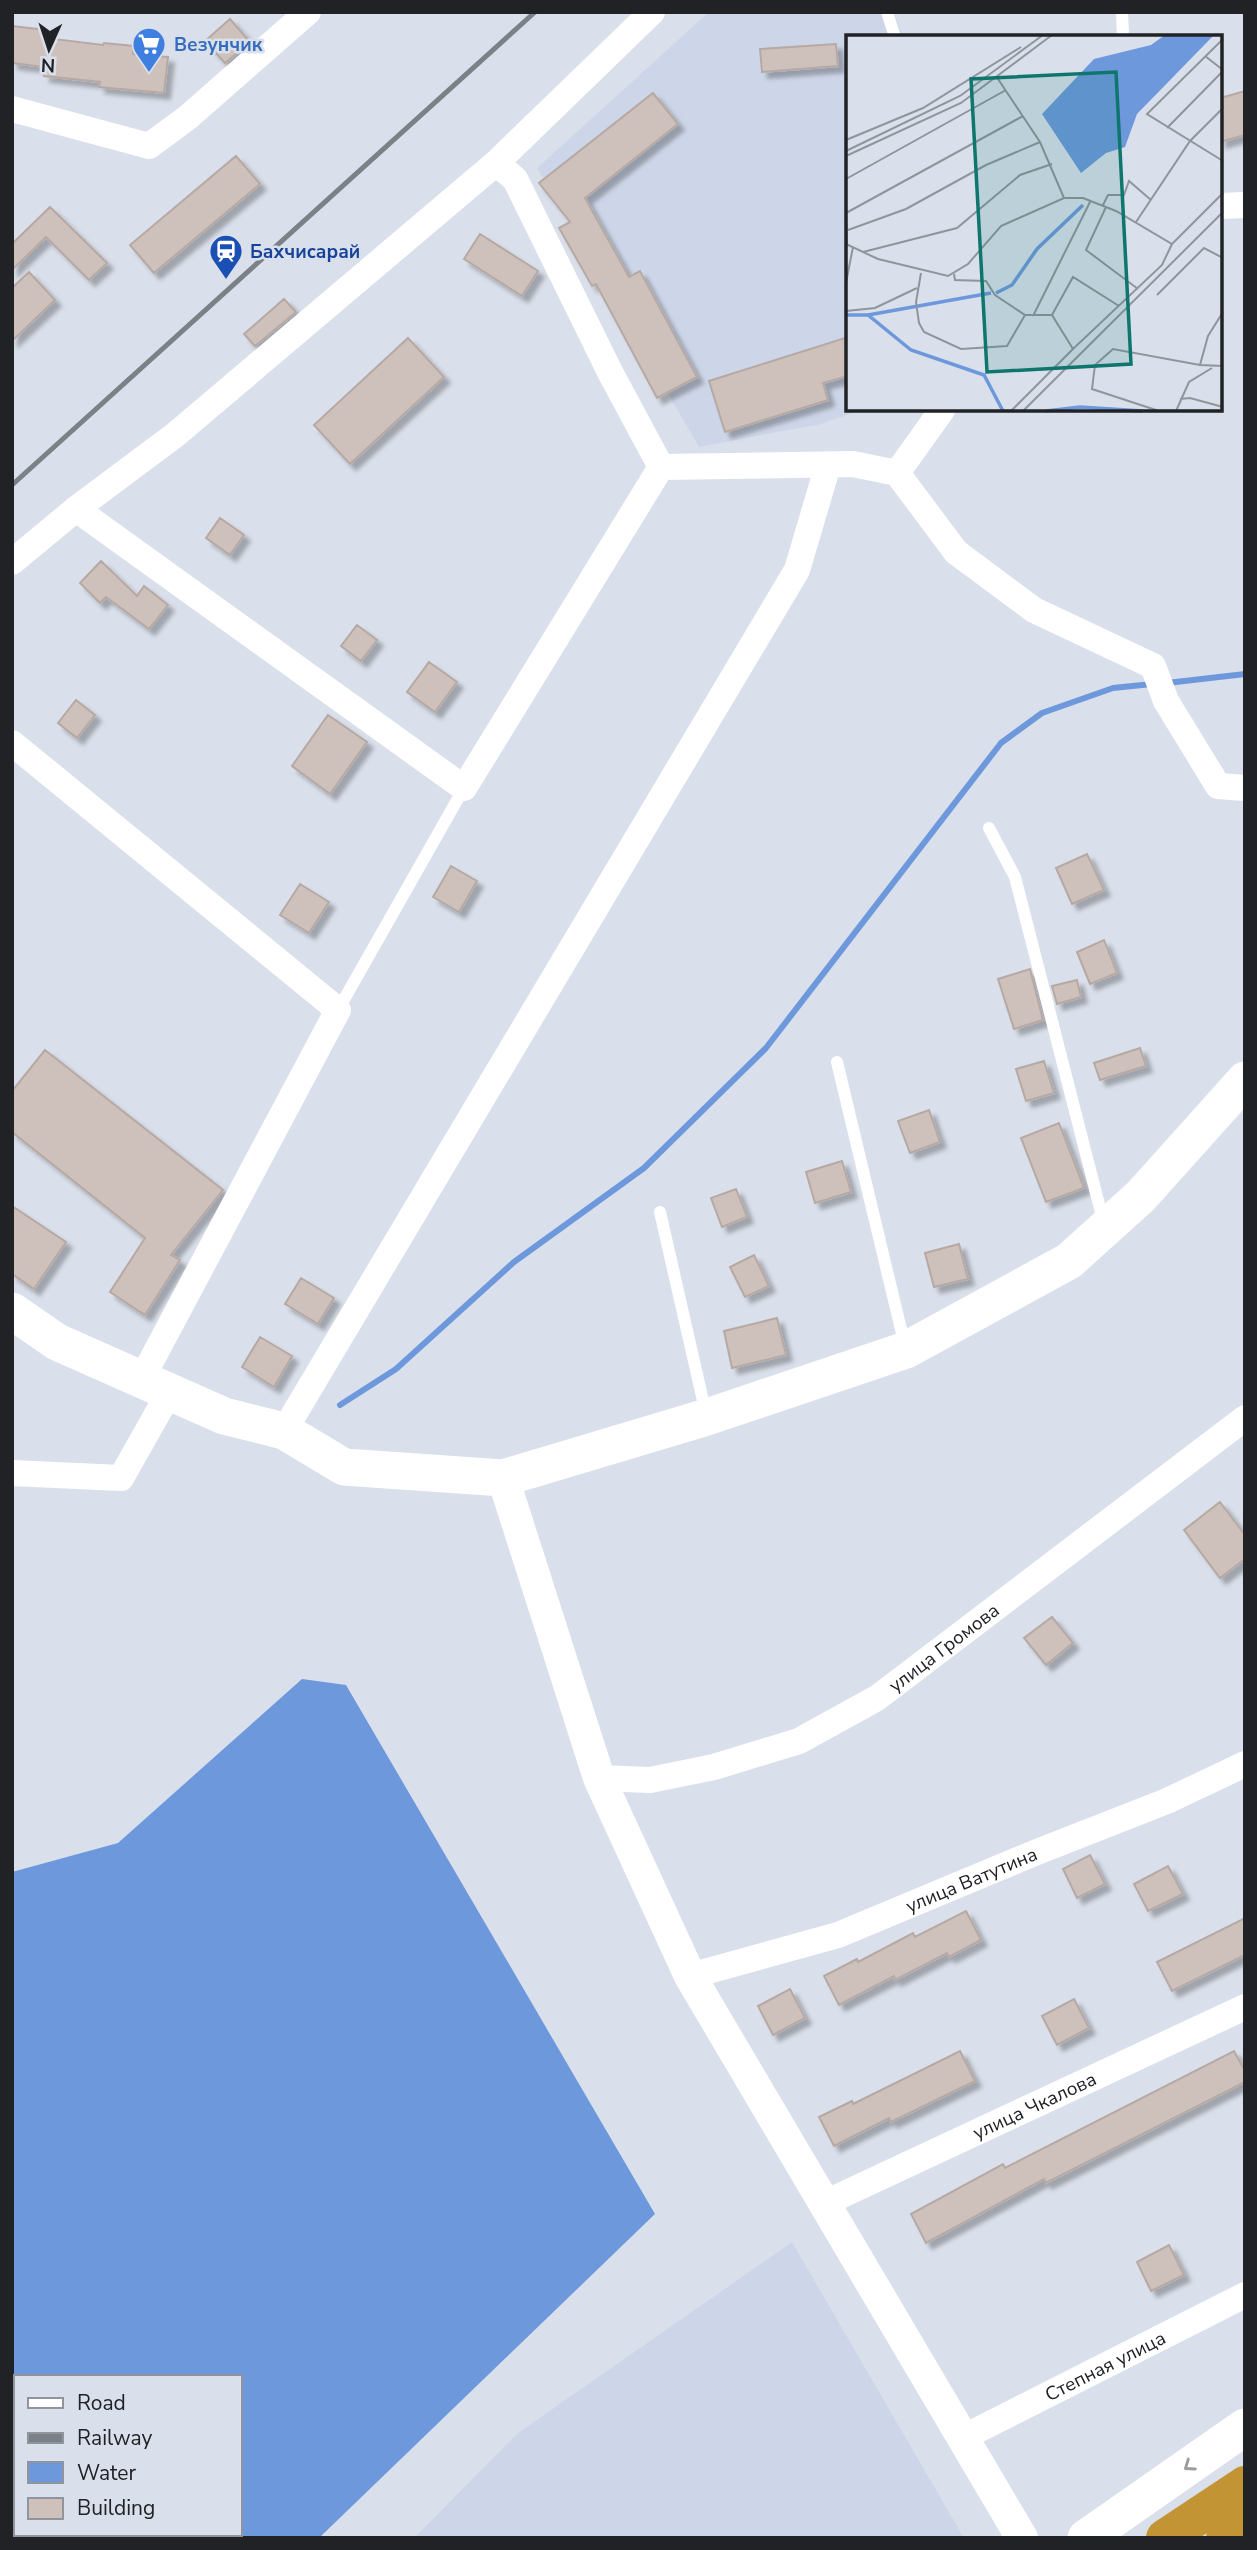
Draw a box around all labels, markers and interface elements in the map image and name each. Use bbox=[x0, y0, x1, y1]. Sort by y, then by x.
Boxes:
north arrow bbox=[14, 14, 84, 84]
supermarket icon: Везунчик bbox=[130, 25, 168, 74]
place label: Везунчик bbox=[174, 32, 263, 58]
inset map bbox=[846, 35, 1222, 411]
text: N bbox=[40, 52, 56, 78]
station icon: Бахчисарай bbox=[207, 232, 245, 281]
place label: Бахчисарай bbox=[250, 239, 360, 265]
street label: улица Громова bbox=[884, 1598, 1005, 1699]
street label: улица Ватутина bbox=[902, 1841, 1042, 1919]
street label: улица Чкалова bbox=[969, 2066, 1101, 2146]
street label: Степная улица bbox=[1041, 2325, 1170, 2408]
legend bbox=[14, 2375, 242, 2536]
text: Road bbox=[77, 2389, 126, 2417]
text: Railway bbox=[77, 2424, 152, 2452]
one-way arrow bbox=[1184, 2458, 1197, 2470]
text: Water bbox=[77, 2459, 136, 2487]
text: Building bbox=[77, 2494, 155, 2522]

